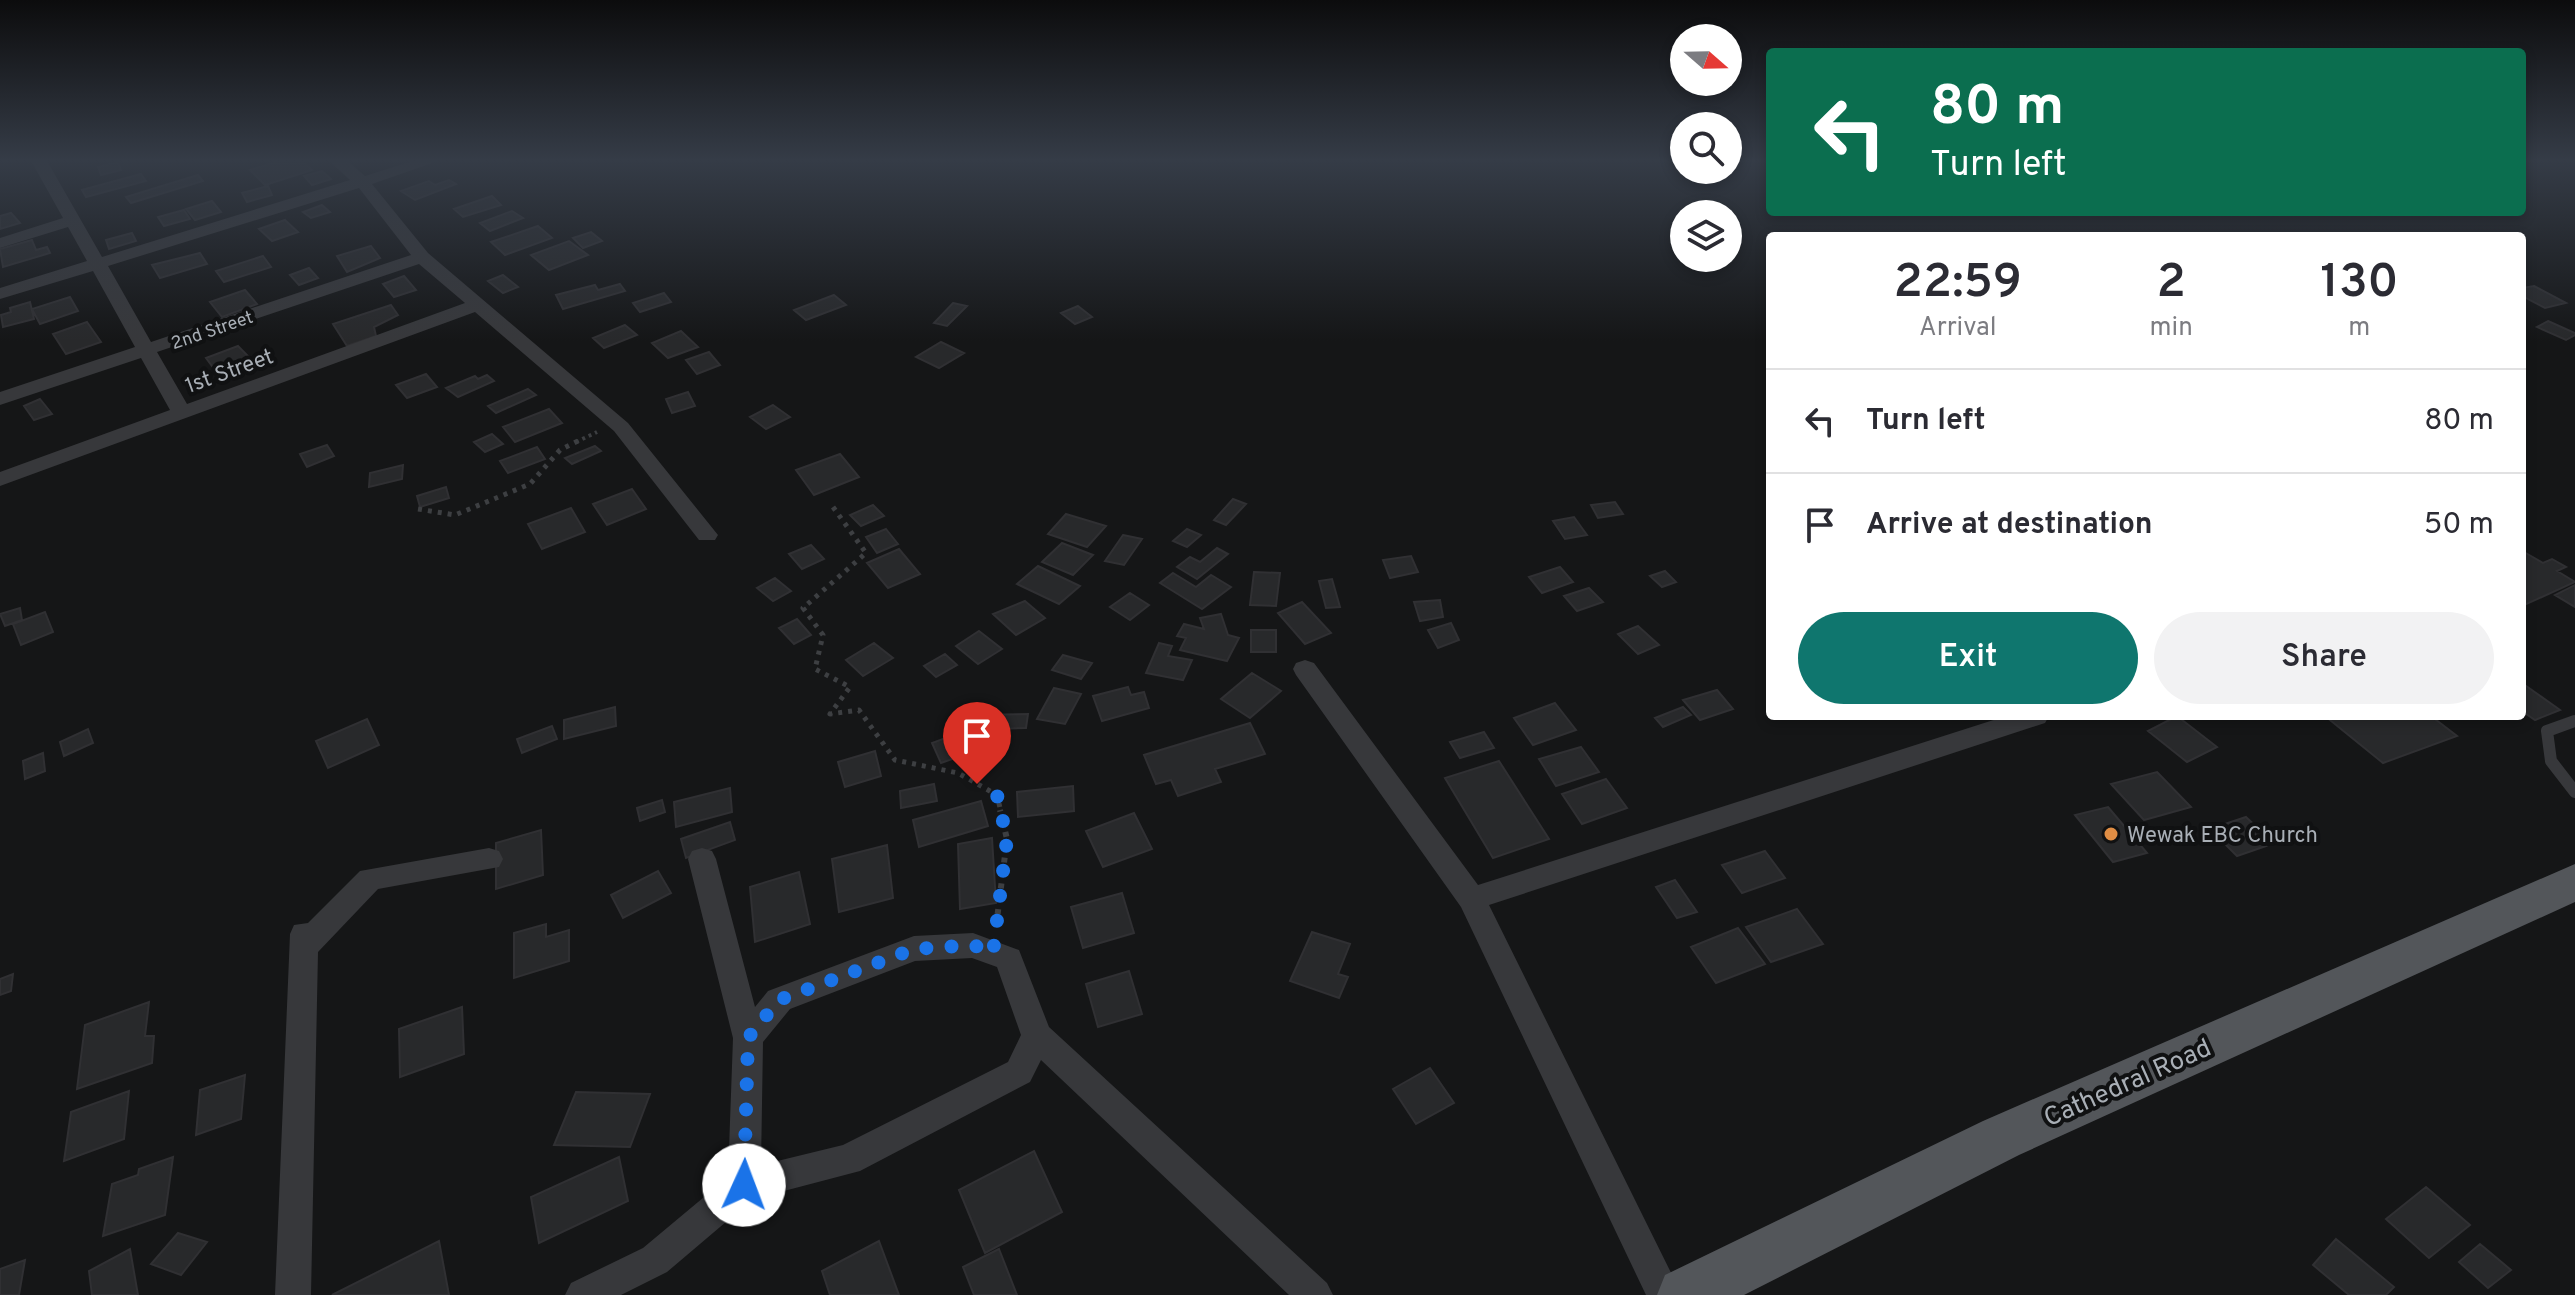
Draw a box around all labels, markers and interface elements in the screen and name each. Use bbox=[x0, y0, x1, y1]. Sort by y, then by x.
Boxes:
north arrow bbox=[1670, 24, 1742, 96]
map controls bbox=[1670, 24, 1742, 272]
text: 80 m bbox=[1930, 74, 2064, 144]
icon: left bbox=[1798, 80, 1902, 184]
button: search bbox=[1670, 112, 1742, 184]
text: Turn left bbox=[1930, 143, 2067, 189]
button: layers bbox=[1670, 200, 1742, 272]
text: 22:59 bbox=[1893, 254, 2022, 314]
text: 2 bbox=[2156, 254, 2186, 314]
text: 130 bbox=[2320, 254, 2399, 314]
street label: 2nd Street bbox=[168, 307, 257, 356]
text: Arrival bbox=[1919, 312, 1997, 345]
text: min bbox=[2150, 312, 2193, 345]
text: m bbox=[2348, 312, 2370, 345]
street label: 1st Street bbox=[182, 344, 278, 401]
icon: left bbox=[1798, 399, 1842, 443]
text: Turn left bbox=[1866, 403, 1986, 440]
text: 80 m bbox=[2424, 403, 2494, 440]
icon: arrive bbox=[1798, 503, 1842, 547]
text: Arrive at destination bbox=[1866, 507, 2152, 544]
text: 50 m bbox=[2424, 507, 2494, 544]
button: Exit bbox=[1798, 612, 2138, 704]
button: Share bbox=[2154, 612, 2494, 704]
pin bbox=[943, 702, 1011, 784]
icon: arrive bbox=[955, 714, 999, 758]
place label: Wewak EBC Church bbox=[2127, 823, 2318, 850]
marker: Wewak EBC Church bbox=[2102, 825, 2120, 843]
street label: Cathedral Road bbox=[2039, 1033, 2217, 1136]
position arrow bbox=[702, 1143, 786, 1227]

